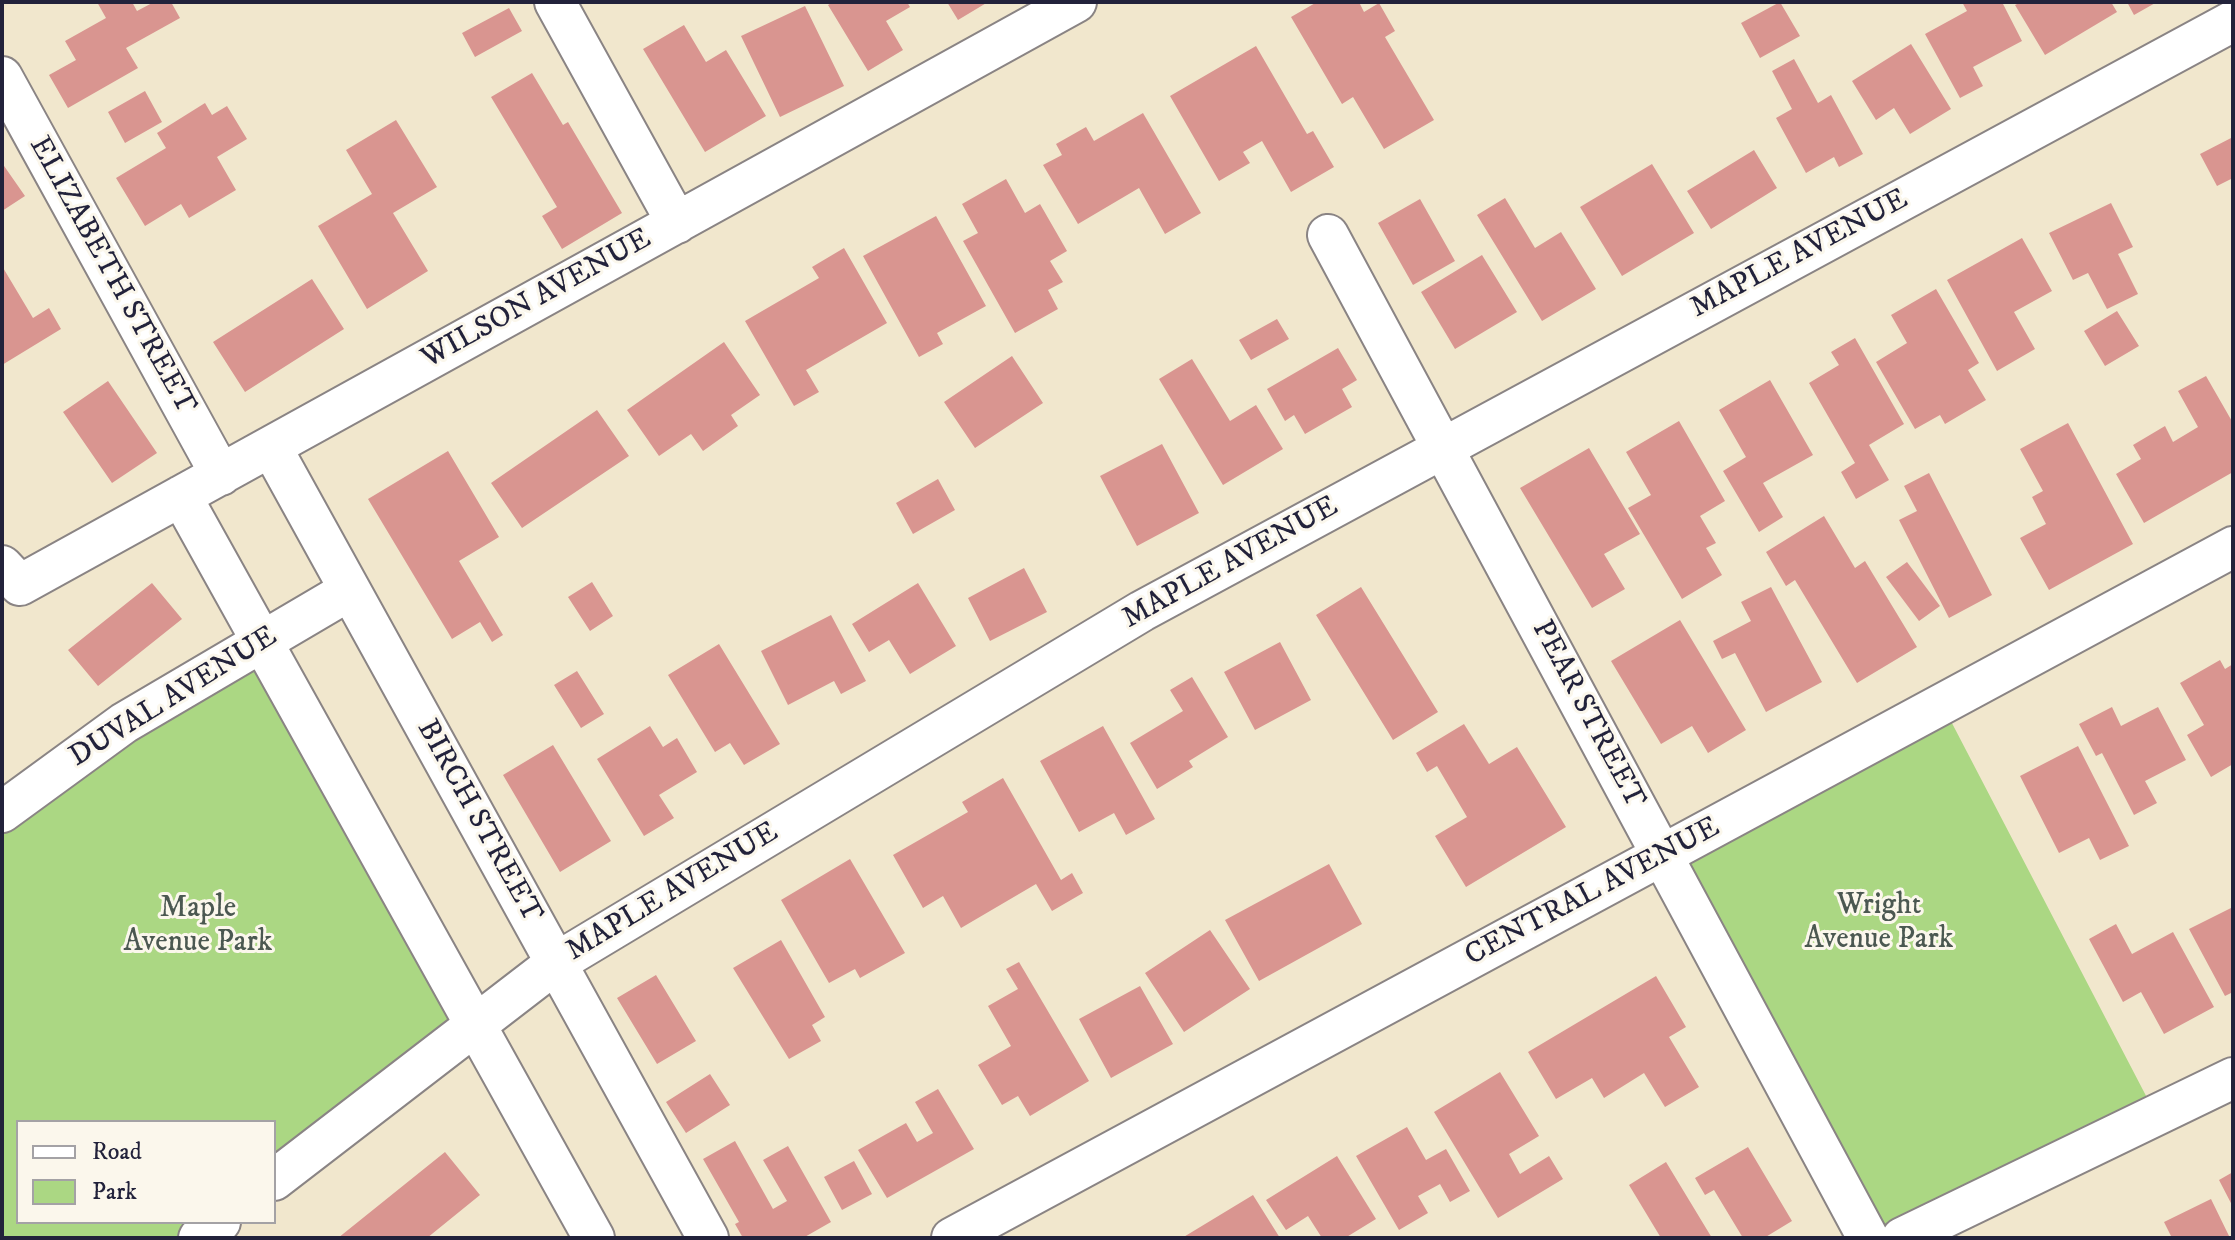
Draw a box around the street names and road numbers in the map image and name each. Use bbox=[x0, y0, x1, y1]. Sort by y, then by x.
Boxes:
street label: ELIZABETH STREET bbox=[20, 131, 202, 421]
street label: MAPLE AVENUE bbox=[1685, 183, 1915, 327]
street label: WILSON AVENUE bbox=[416, 222, 658, 378]
street label: MAPLE AVENUE bbox=[1117, 490, 1345, 638]
street label: PEAR STREET bbox=[1522, 615, 1652, 815]
street label: DUVAL AVENUE bbox=[64, 620, 284, 776]
street label: BIRCH STREET bbox=[407, 714, 549, 930]
street label: CENTRAL AVENUE bbox=[1460, 811, 1726, 975]
street label: MAPLE AVENUE bbox=[561, 816, 785, 970]

